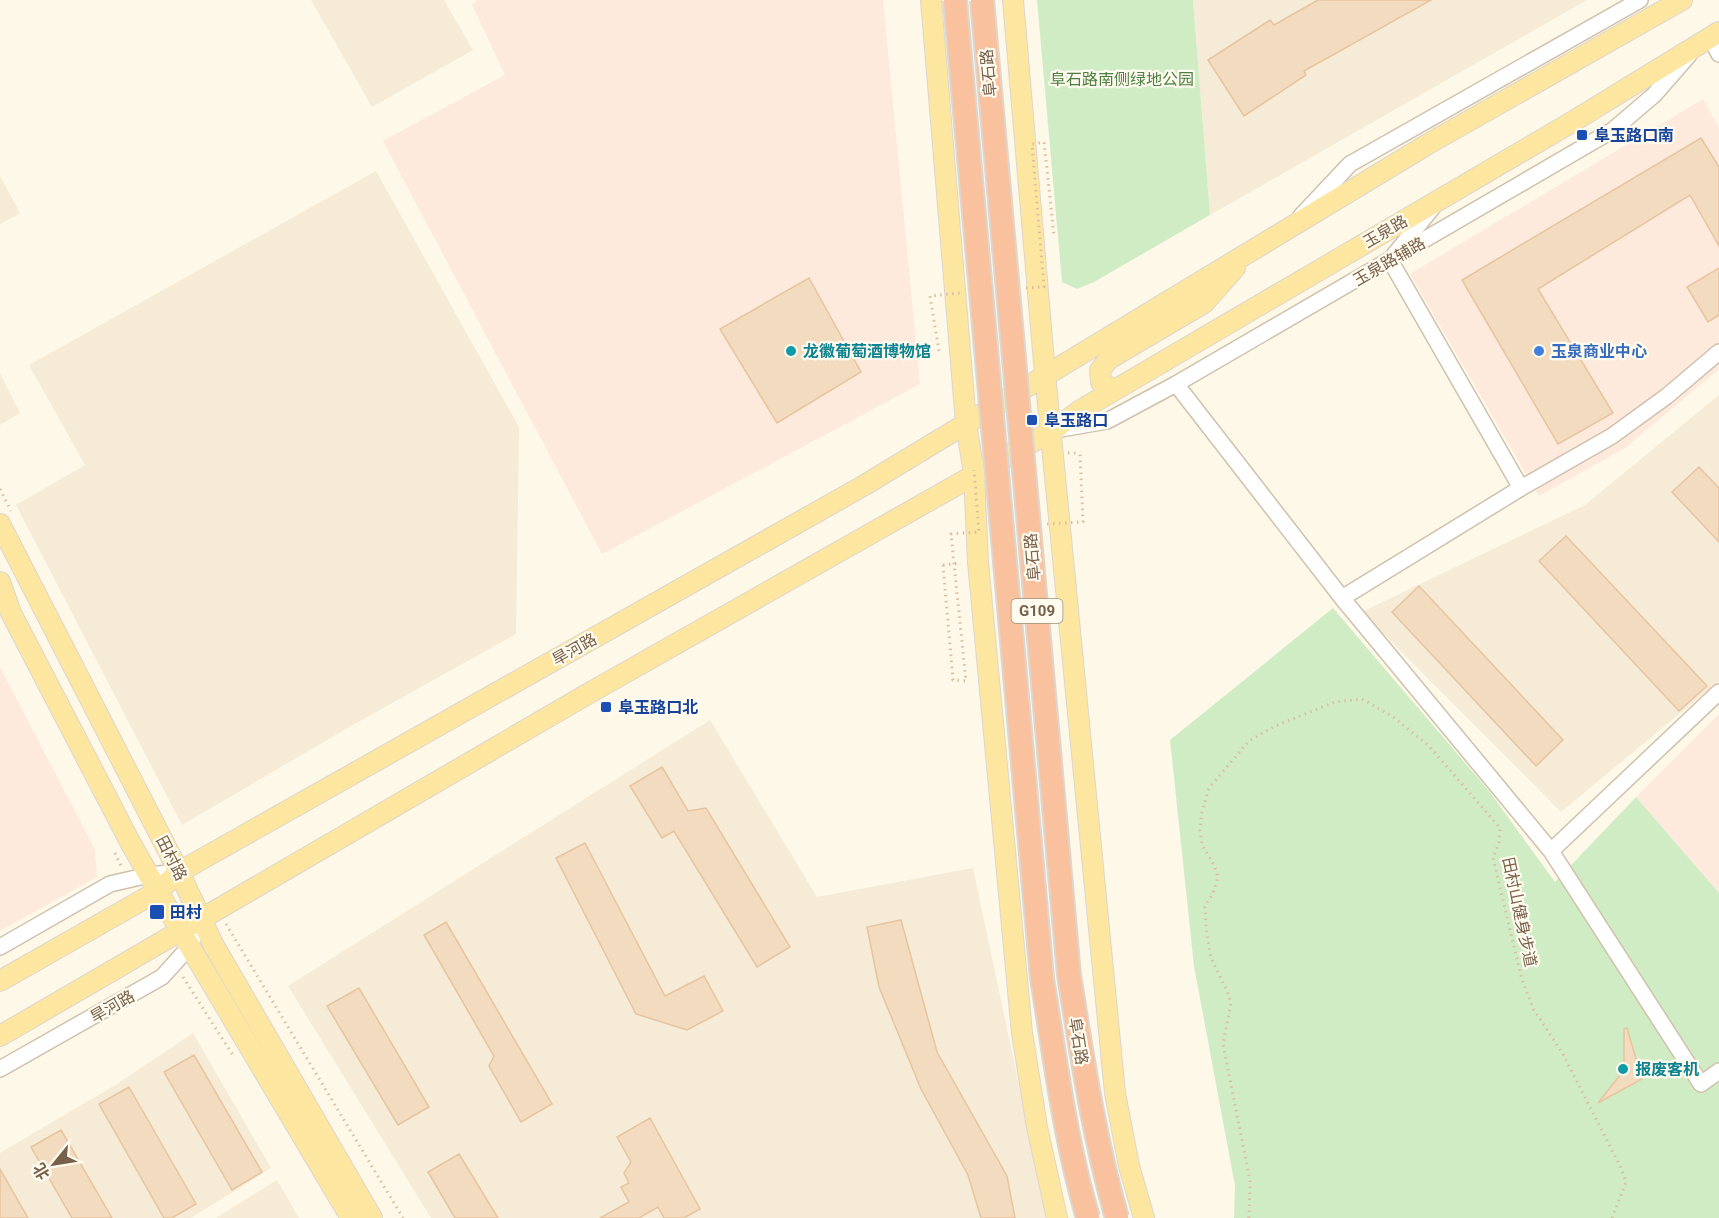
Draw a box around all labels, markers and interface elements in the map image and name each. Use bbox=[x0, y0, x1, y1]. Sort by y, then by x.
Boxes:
street label: 阜石路 bbox=[977, 48, 1000, 98]
park label: 阜石路南侧绿地公园 bbox=[1050, 70, 1194, 89]
place label: 阜玉路口南 bbox=[1594, 126, 1674, 145]
marker: 阜玉路口南 bbox=[1575, 128, 1589, 142]
street label: 玉泉路 bbox=[1360, 211, 1411, 252]
street label: 玉泉路辅路 bbox=[1350, 233, 1429, 290]
place label: 龙徽葡萄酒博物馆 bbox=[803, 342, 931, 361]
place label: 玉泉商业中心 bbox=[1551, 342, 1647, 361]
marker: 龙徽葡萄酒博物馆 bbox=[784, 344, 798, 358]
marker: 玉泉商业中心 bbox=[1532, 344, 1546, 358]
place label: 阜玉路口 bbox=[1044, 411, 1108, 430]
marker: 阜玉路口 bbox=[1025, 413, 1039, 427]
street label: 阜石路 bbox=[1021, 532, 1044, 582]
road number: G109 bbox=[1012, 599, 1062, 623]
street label: 旱河路 bbox=[549, 629, 600, 669]
place label: 阜玉路口北 bbox=[618, 698, 698, 717]
marker: 阜玉路口北 bbox=[599, 700, 613, 714]
street label: 田村路 bbox=[152, 833, 191, 884]
street label: 田村山健身步道 bbox=[1499, 855, 1540, 969]
marker: 田村 bbox=[148, 903, 166, 921]
place label: 田村 bbox=[170, 903, 202, 922]
street label: 旱河路 bbox=[87, 986, 138, 1027]
street label: 阜石路 bbox=[1065, 1016, 1092, 1066]
place label: 报废客机 bbox=[1635, 1060, 1699, 1079]
marker: 报废客机 bbox=[1616, 1062, 1630, 1076]
north arrow bbox=[24, 1134, 84, 1194]
text: 北 bbox=[29, 1160, 54, 1183]

